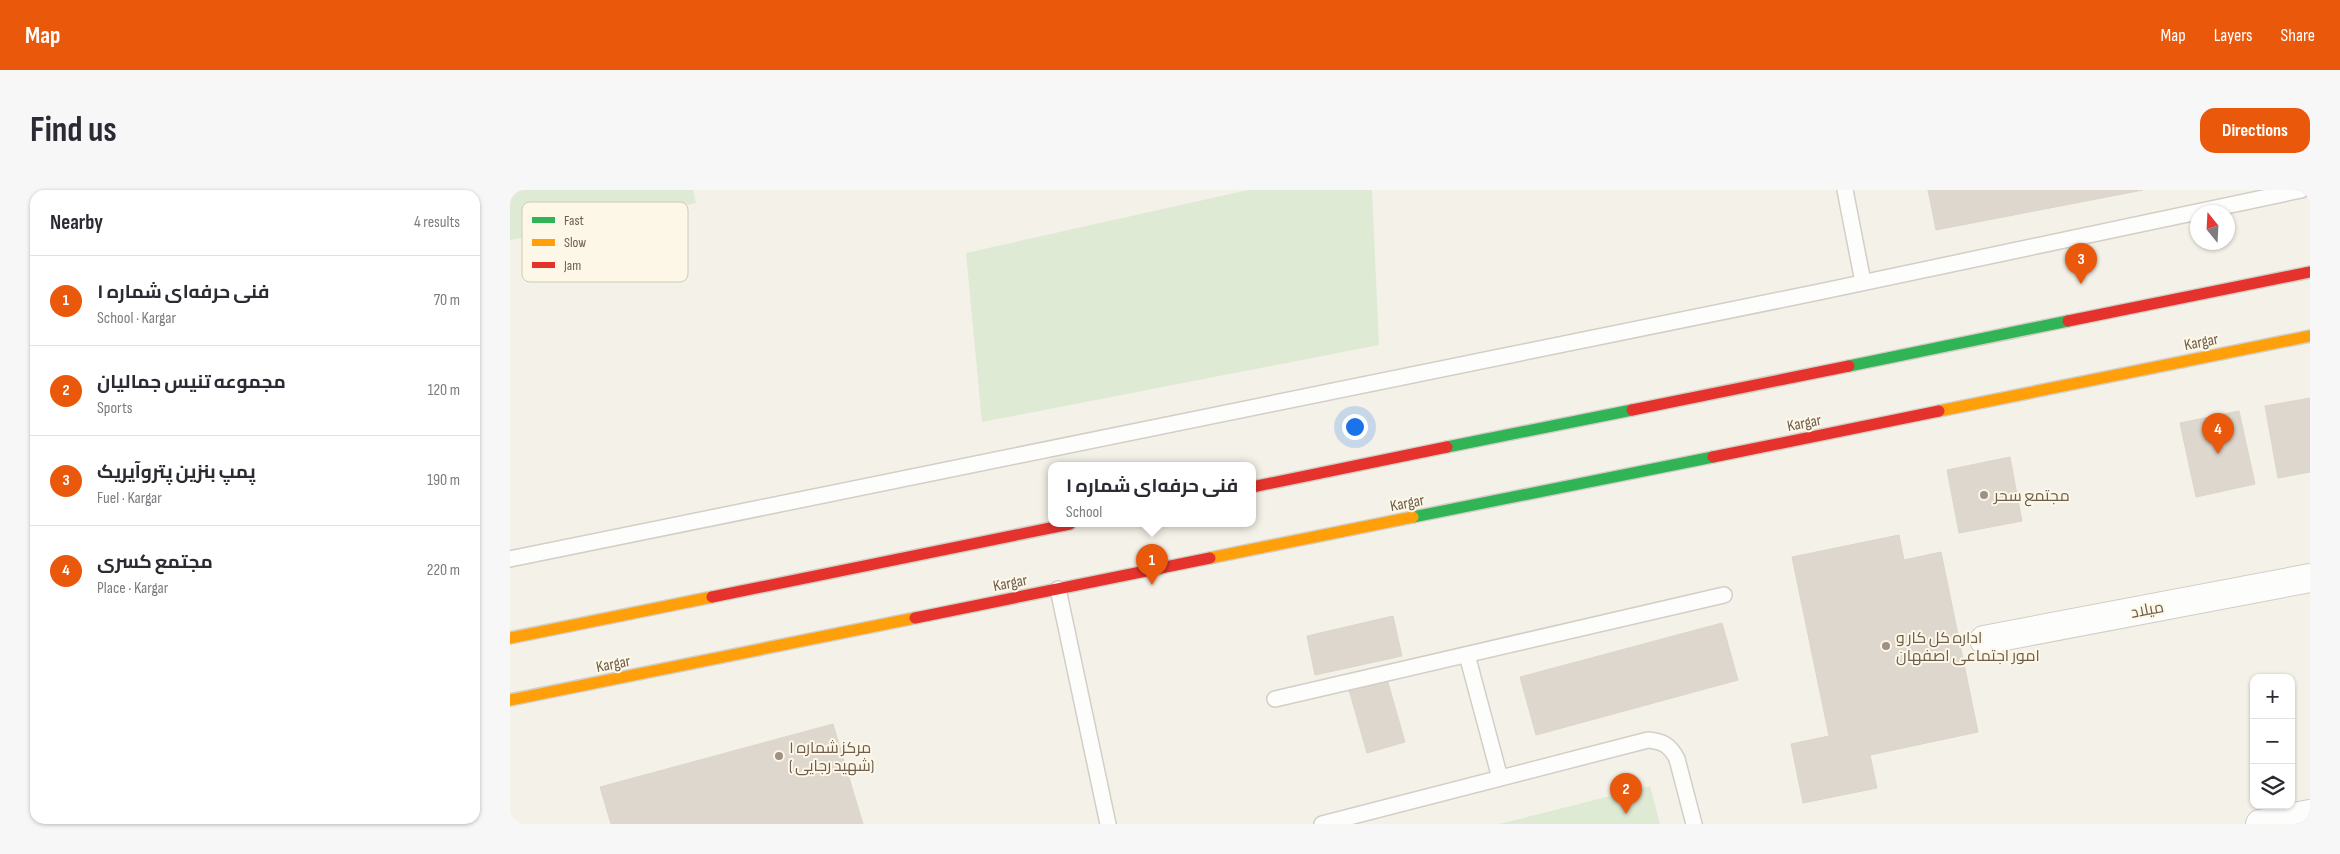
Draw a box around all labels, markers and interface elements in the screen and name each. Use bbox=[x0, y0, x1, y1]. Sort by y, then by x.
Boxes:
text: Map bbox=[25, 21, 60, 50]
text: Map bbox=[2161, 25, 2186, 46]
text: Layers bbox=[2214, 25, 2253, 46]
text: Share bbox=[2281, 25, 2315, 46]
button: Directions bbox=[2200, 108, 2310, 153]
text: Find us bbox=[30, 109, 117, 152]
legend bbox=[522, 202, 688, 282]
north arrow bbox=[2190, 205, 2235, 250]
text: Nearby bbox=[50, 210, 103, 235]
text: Fast bbox=[564, 212, 584, 229]
text: 4 results bbox=[414, 213, 460, 232]
text: Slow bbox=[564, 234, 586, 251]
pin: 3 bbox=[2065, 243, 2097, 284]
text: Jam bbox=[563, 257, 581, 274]
text: فنی حرفه‌ای شماره ۱ bbox=[97, 281, 269, 304]
text: 1 bbox=[63, 291, 69, 310]
text: 70 m bbox=[434, 291, 460, 310]
text: School · Kargar bbox=[97, 309, 176, 328]
street label: Kargar bbox=[2183, 330, 2220, 355]
text: مجموعه تنیس جمالیان bbox=[97, 371, 286, 394]
text: 2 bbox=[62, 381, 70, 400]
text: 120 m bbox=[428, 381, 460, 400]
text: Sports bbox=[97, 399, 132, 418]
street label: Kargar bbox=[1786, 411, 1823, 436]
pin: 4 bbox=[2202, 413, 2234, 454]
your location bbox=[1342, 414, 1368, 440]
text: پمپ بنزین پتروآیریک bbox=[97, 461, 256, 484]
popup bbox=[1048, 462, 1256, 527]
text: 3 bbox=[62, 471, 70, 490]
text: 190 m bbox=[427, 471, 460, 490]
text: فنی حرفه‌ای شماره ۱ bbox=[1066, 475, 1238, 498]
place label: مجتمع سحر bbox=[1993, 487, 2070, 507]
text: Fuel · Kargar bbox=[97, 489, 162, 508]
marker: مجتمع سحر bbox=[1978, 489, 1990, 501]
street label: Kargar bbox=[1389, 491, 1426, 516]
text: School bbox=[1066, 503, 1102, 522]
pin: 1 bbox=[1136, 544, 1168, 585]
text: مجتمع کسری bbox=[97, 551, 213, 574]
text: 4 bbox=[62, 561, 70, 580]
text: 220 m bbox=[427, 561, 460, 580]
street label: Kargar bbox=[992, 571, 1029, 596]
text: Place · Kargar bbox=[97, 579, 168, 598]
street label: میلاد bbox=[2129, 598, 2166, 623]
place label: اداره کل کار و امور اجتماعی اصفهان bbox=[1896, 629, 2040, 666]
marker: اداره کل کار و امور اجتماعی اصفهان bbox=[1880, 640, 1892, 652]
street label: Kargar bbox=[595, 652, 632, 677]
map controls bbox=[2250, 674, 2295, 809]
button: + bbox=[2250, 674, 2295, 719]
button: − bbox=[2250, 719, 2295, 764]
place label: مرکز شماره ۱ ( شهید رجایی) bbox=[789, 739, 874, 776]
marker: مرکز شماره ۱ ( شهید رجایی) bbox=[773, 750, 785, 762]
button: layers bbox=[2250, 764, 2295, 809]
pin: 2 bbox=[1610, 773, 1642, 814]

